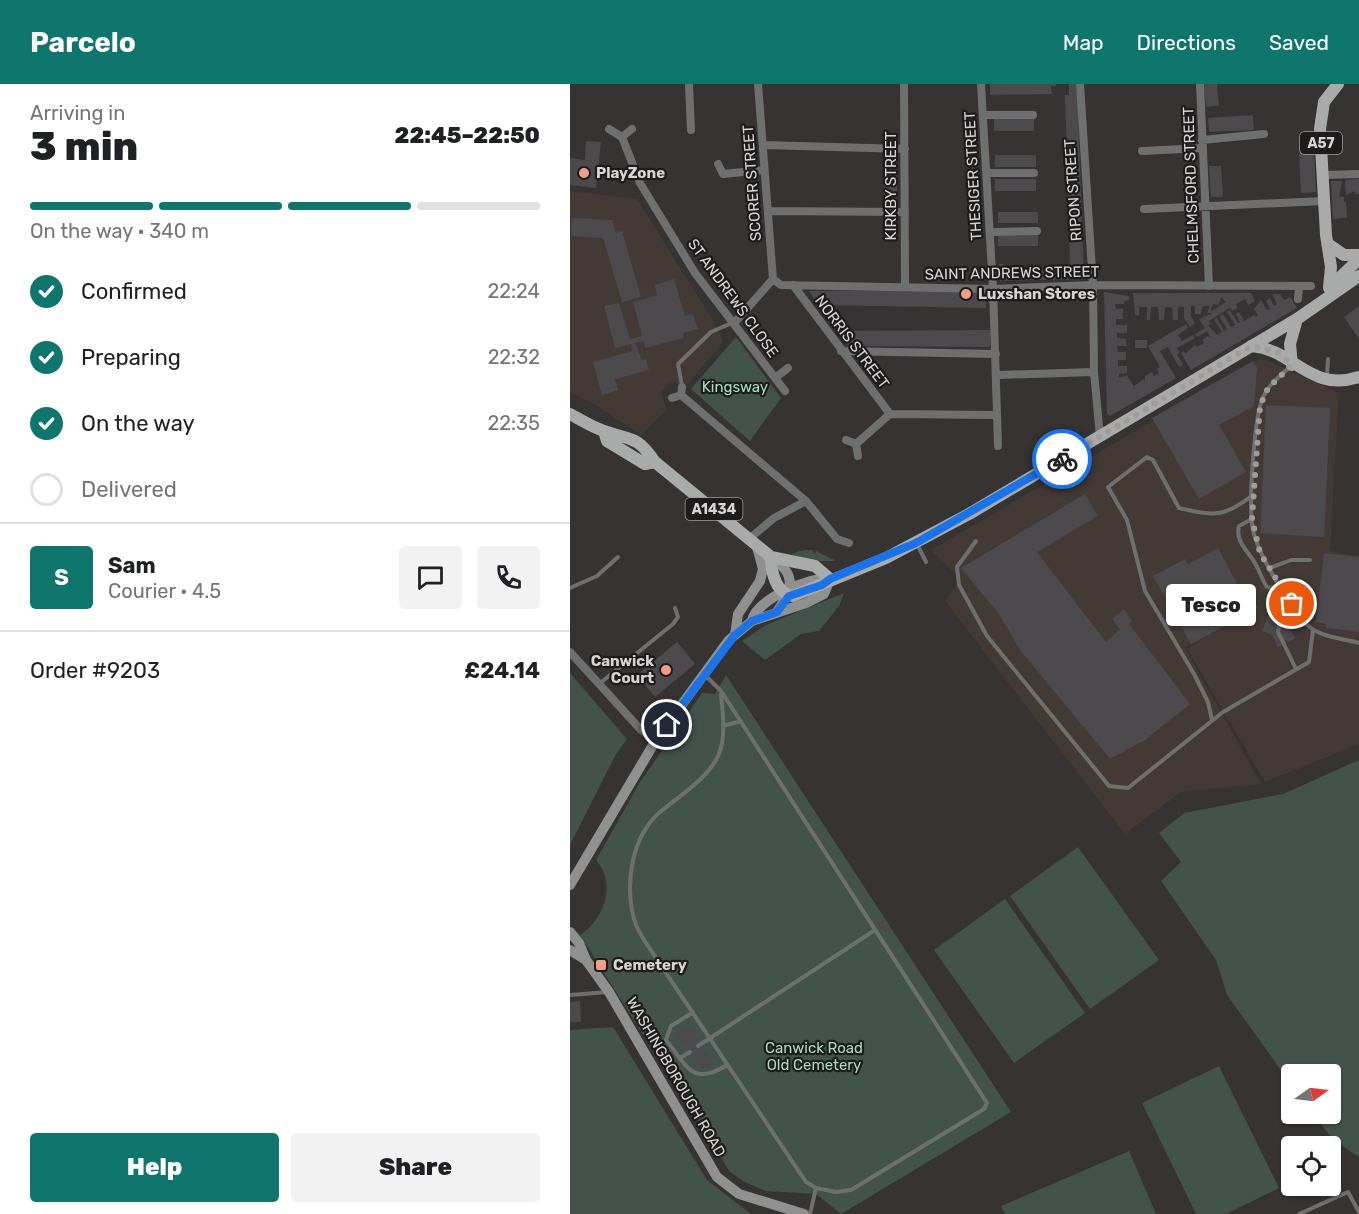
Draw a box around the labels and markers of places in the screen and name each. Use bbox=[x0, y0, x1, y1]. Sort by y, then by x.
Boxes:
place label: PlayZone bbox=[596, 164, 665, 182]
marker: PlayZone bbox=[577, 166, 591, 180]
place label: Luxshan Stores bbox=[978, 285, 1095, 303]
marker: Luxshan Stores bbox=[959, 287, 973, 301]
pin bbox=[1266, 578, 1317, 629]
callout: Tesco bbox=[1166, 583, 1256, 625]
place label: Canwick Court bbox=[591, 652, 654, 687]
marker: Canwick Court bbox=[659, 663, 673, 677]
pin bbox=[641, 699, 692, 750]
place label: Cemetery bbox=[613, 956, 687, 974]
marker: Cemetery bbox=[594, 958, 608, 972]

